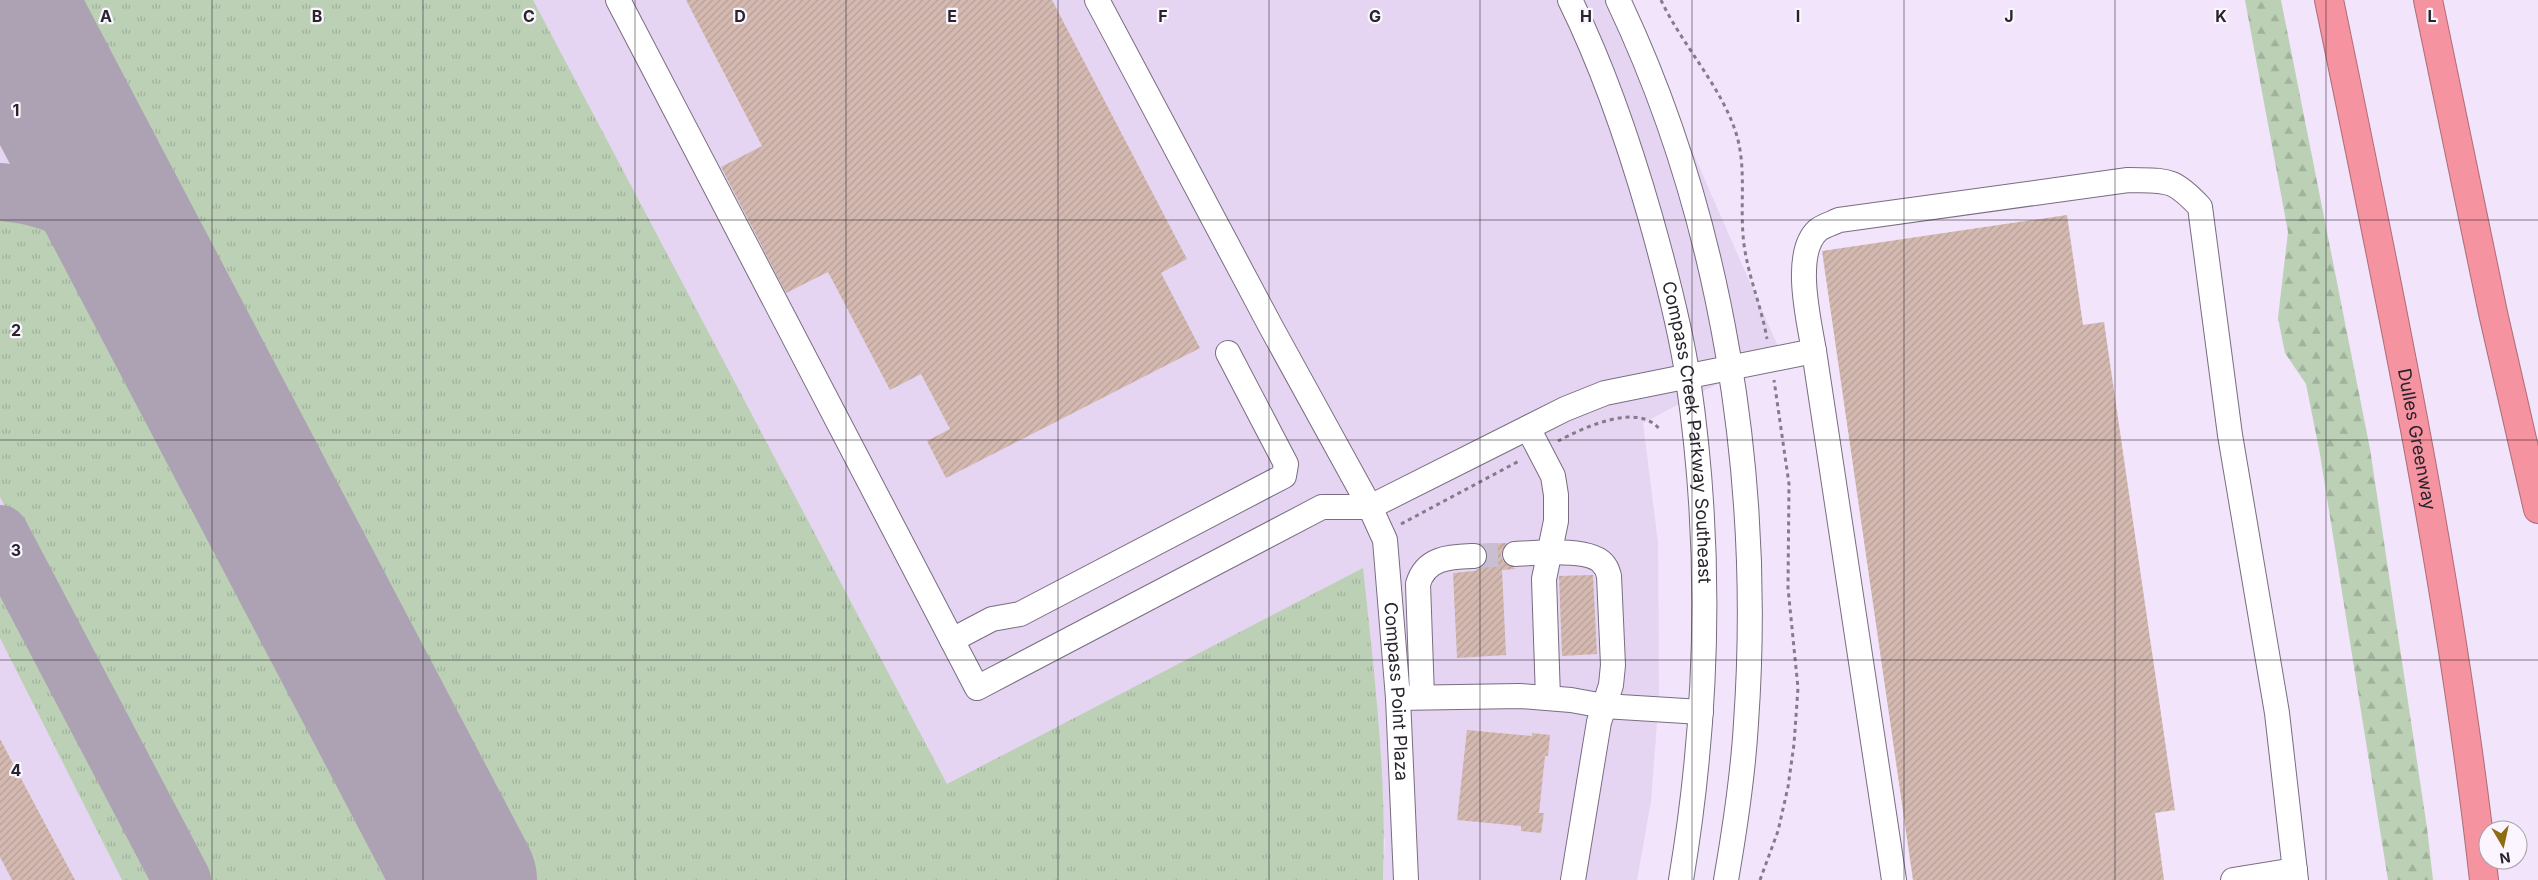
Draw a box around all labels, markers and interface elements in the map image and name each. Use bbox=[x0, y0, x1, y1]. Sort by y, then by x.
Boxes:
text: A bbox=[100, 6, 112, 26]
text: B bbox=[312, 6, 322, 26]
text: C bbox=[523, 6, 535, 26]
text: D bbox=[734, 6, 746, 26]
text: E bbox=[947, 6, 957, 26]
text: F bbox=[1158, 6, 1168, 26]
text: G bbox=[1369, 6, 1381, 26]
text: H bbox=[1580, 6, 1592, 26]
text: I bbox=[1796, 6, 1800, 26]
text: J bbox=[2004, 6, 2014, 26]
text: K bbox=[2215, 6, 2227, 26]
text: L bbox=[2427, 6, 2437, 26]
text: 1 bbox=[13, 100, 19, 120]
street label: Compass Creek Parkway Southeast bbox=[1658, 279, 1715, 584]
text: 2 bbox=[11, 320, 21, 340]
street label: Dulles Greenway bbox=[2394, 367, 2440, 512]
text: 3 bbox=[11, 540, 21, 560]
street label: Compass Point Plaza bbox=[1380, 601, 1413, 781]
text: 4 bbox=[11, 760, 22, 780]
north arrow bbox=[2478, 820, 2528, 870]
text: N bbox=[2499, 849, 2512, 868]

